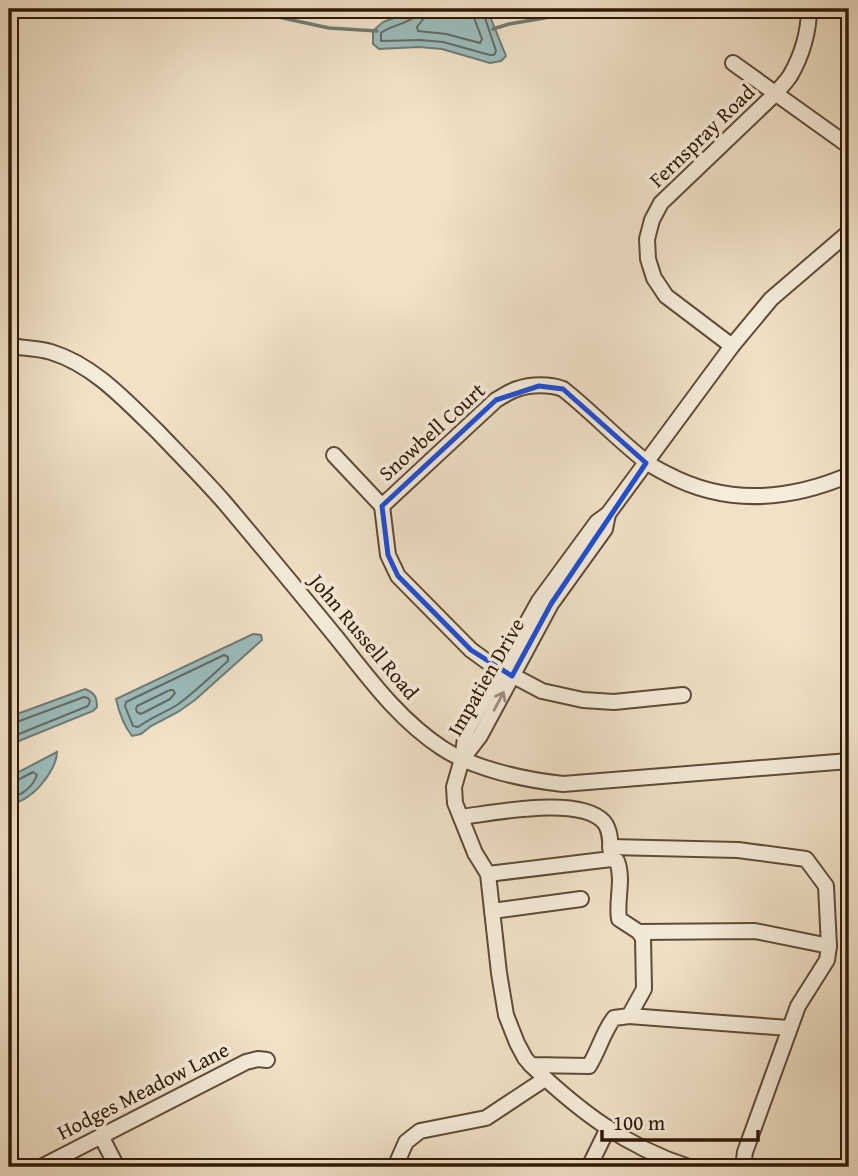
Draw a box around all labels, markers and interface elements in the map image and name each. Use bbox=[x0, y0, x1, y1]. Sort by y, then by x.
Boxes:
street label: Fernspray Road bbox=[642, 76, 762, 194]
street label: Snowbell Court bbox=[371, 375, 492, 488]
street label: John Russell Road bbox=[300, 565, 427, 707]
street label: Impatien Drive bbox=[439, 612, 532, 741]
one-way arrow bbox=[492, 692, 506, 712]
street label: Hodges Meadow Lane bbox=[52, 1034, 234, 1147]
scale bar bbox=[602, 1099, 758, 1143]
text: 100 m bbox=[613, 1107, 665, 1138]

